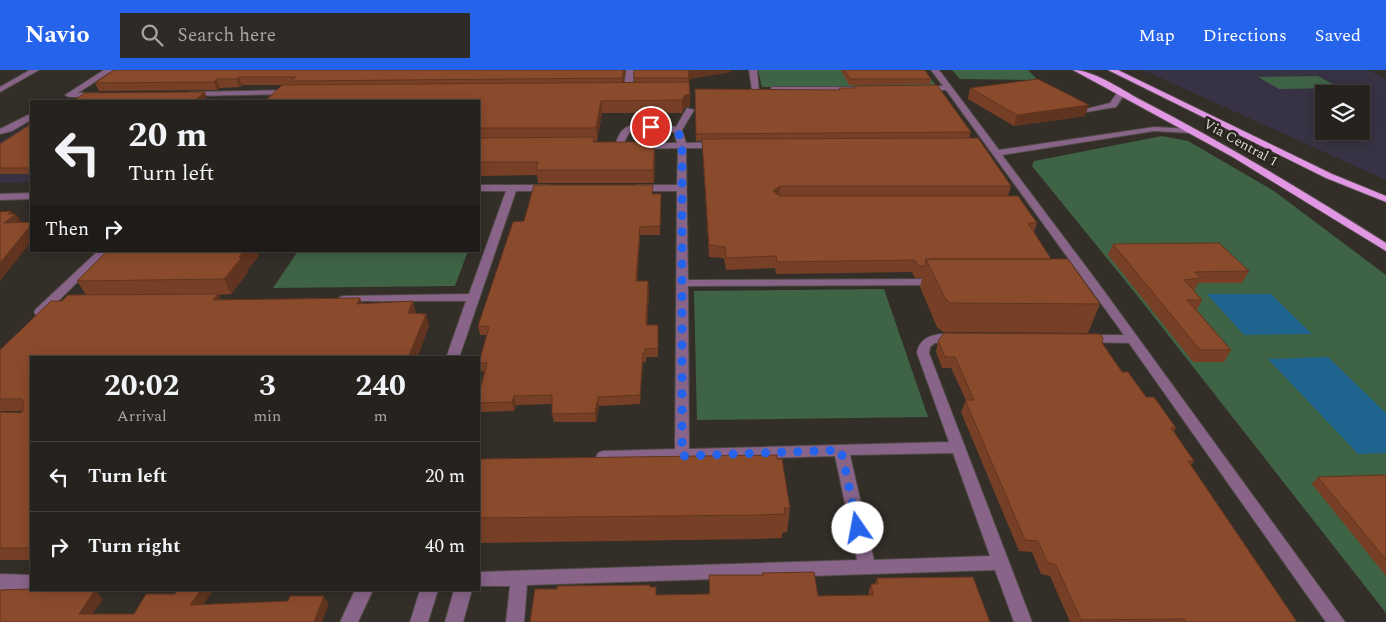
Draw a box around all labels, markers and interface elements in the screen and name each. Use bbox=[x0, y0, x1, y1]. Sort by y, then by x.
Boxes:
search box bbox=[120, 13, 470, 58]
text: Navio bbox=[25, 17, 90, 53]
icon: search bbox=[138, 21, 166, 49]
text: Search here bbox=[178, 21, 276, 50]
text: Map bbox=[1139, 22, 1175, 49]
text: Directions bbox=[1203, 22, 1287, 49]
text: Saved bbox=[1315, 22, 1361, 49]
map controls bbox=[1315, 85, 1370, 140]
button: layers bbox=[1315, 85, 1370, 140]
pin bbox=[630, 106, 672, 148]
text: 20 m bbox=[128, 109, 208, 162]
icon: arrive bbox=[637, 113, 665, 141]
street label: Via Central 1 bbox=[1200, 113, 1282, 172]
icon: left bbox=[45, 120, 110, 185]
text: Turn left bbox=[128, 157, 214, 190]
text: Then bbox=[45, 215, 89, 244]
icon: right bbox=[99, 215, 127, 243]
text: 20:02 bbox=[104, 363, 179, 409]
text: 3 bbox=[259, 363, 276, 409]
text: 240 bbox=[355, 363, 406, 409]
text: Arrival bbox=[117, 404, 167, 428]
text: min bbox=[253, 404, 281, 428]
text: m bbox=[374, 404, 388, 428]
text: Turn left bbox=[88, 462, 167, 491]
text: 20 m bbox=[425, 462, 465, 491]
icon: left bbox=[45, 463, 73, 491]
position arrow bbox=[831, 501, 883, 553]
text: Turn right bbox=[88, 532, 181, 561]
text: 40 m bbox=[425, 532, 465, 561]
icon: right bbox=[45, 533, 73, 561]

